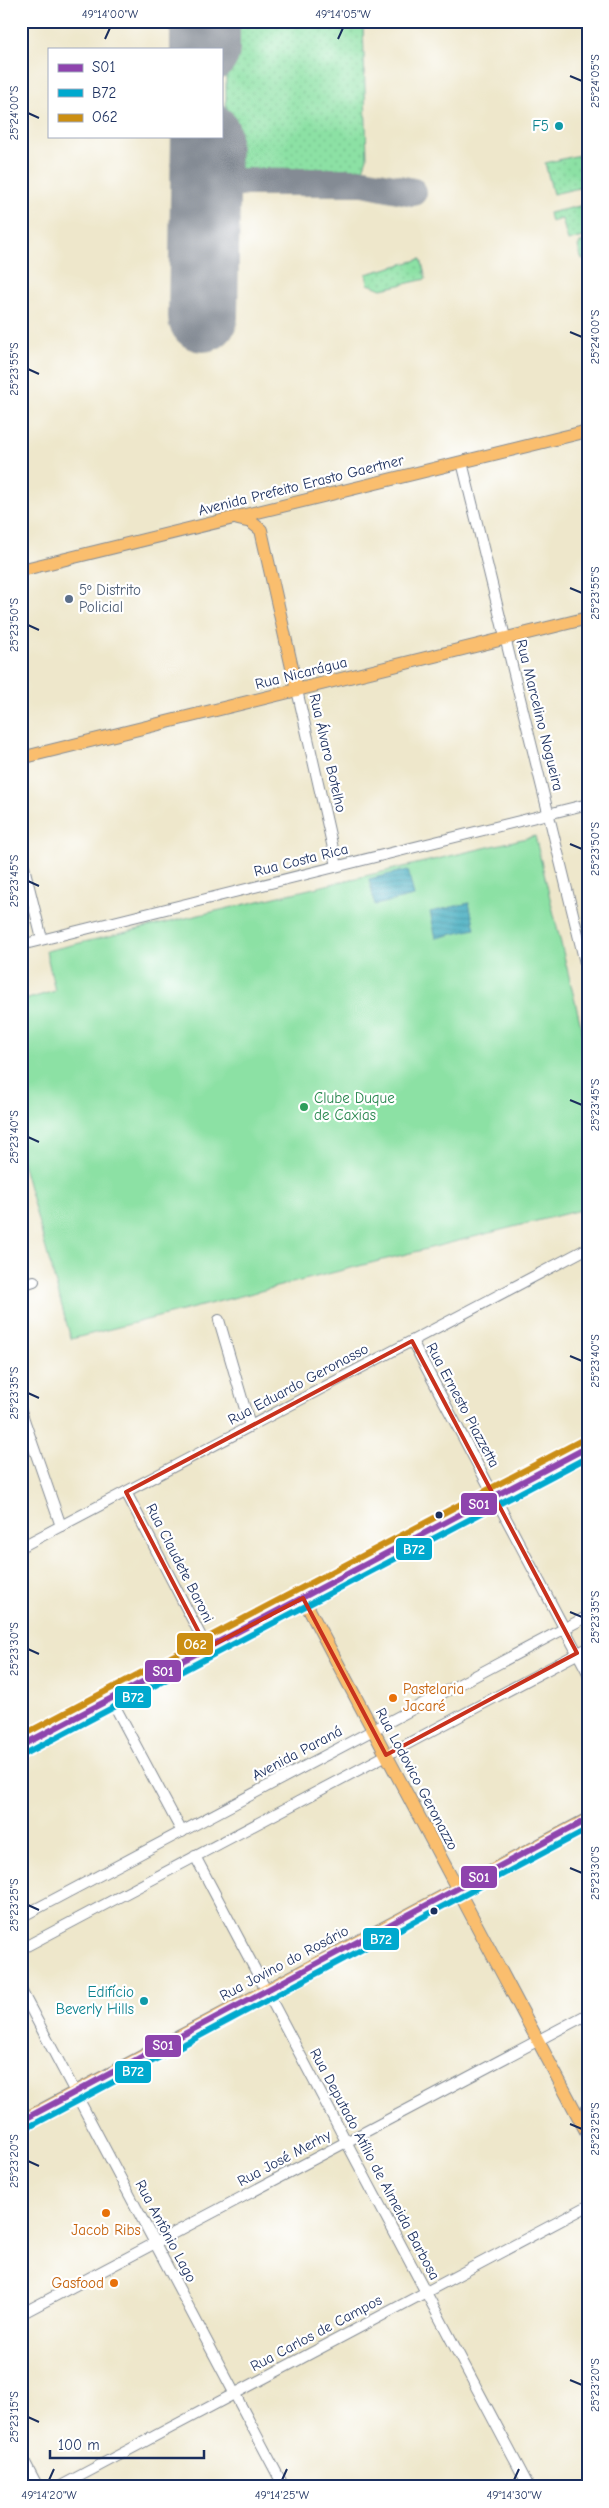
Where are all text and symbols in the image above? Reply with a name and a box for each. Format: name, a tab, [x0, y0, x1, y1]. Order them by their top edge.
text: 49°14'00"W	[82, 7, 139, 21]
text: 49°14'05"W	[315, 7, 371, 21]
legend	[48, 48, 222, 138]
text: 25°24'05"S	[588, 54, 602, 108]
text: S01	[92, 58, 115, 76]
text: B72	[92, 84, 116, 102]
text: 25°24'00"S	[7, 85, 21, 140]
text: O62	[92, 108, 118, 126]
place label: F5	[532, 117, 549, 135]
marker: F5	[553, 120, 565, 132]
text: 25°24'00"S	[588, 309, 602, 364]
text: 25°23'55"S	[7, 342, 21, 396]
street label: Avenida Prefeito Erasto Gaertner	[196, 451, 406, 519]
text: 25°23'55"S	[588, 566, 602, 620]
place label: 5º Distrito Policial	[79, 581, 141, 616]
marker: 5º Distrito Policial	[63, 593, 75, 605]
text: 25°23'50"S	[7, 598, 21, 652]
street label: Rua Marcelino Nogueira	[512, 637, 568, 793]
street label: Rua Nicarágua	[253, 653, 349, 693]
street label: Rua Álvaro Botelho	[306, 692, 351, 814]
text: 25°23'50"S	[588, 822, 602, 876]
street label: Rua Costa Rica	[252, 840, 350, 880]
text: 25°23'45"S	[7, 854, 21, 907]
text: 25°23'45"S	[588, 1078, 602, 1131]
place label: Clube Duque de Caxias	[314, 1089, 395, 1124]
marker: Clube Duque de Caxias	[298, 1101, 310, 1113]
text: 25°23'40"S	[7, 1110, 21, 1164]
text: 25°23'40"S	[588, 1334, 602, 1388]
street label: Rua Eduardo Geronasso	[225, 1339, 371, 1429]
street label: Rua Ernesto Piazzetta	[422, 1339, 504, 1471]
text: 25°23'35"S	[7, 1366, 21, 1419]
line badge: S01	[460, 1492, 498, 1516]
text: S01	[468, 1496, 490, 1513]
street label: Rua Claudete Baroni	[142, 1500, 218, 1626]
unlabelled marker	[434, 1510, 444, 1520]
line badge: B72	[395, 1537, 433, 1561]
text: B72	[403, 1541, 425, 1558]
text: 25°23'35"S	[588, 1590, 602, 1643]
text: 25°23'30"S	[7, 1622, 21, 1676]
line badge: O62	[176, 1632, 214, 1656]
text: O62	[183, 1636, 207, 1653]
line badge: S01	[144, 1659, 182, 1683]
text: S01	[152, 1663, 174, 1680]
place label: Pastelaria Jacaré	[403, 1680, 464, 1715]
line badge: B72	[114, 1685, 152, 1709]
text: B72	[122, 1689, 144, 1706]
marker: Pastelaria Jacaré	[387, 1692, 399, 1704]
street label: Rua Lodovico Geronazzo	[372, 1705, 462, 1853]
street label: Avenida Paraná	[249, 1722, 345, 1784]
text: 25°23'30"S	[588, 1846, 602, 1900]
line badge: S01	[460, 1865, 498, 1889]
text: S01	[468, 1869, 490, 1886]
text: 25°23'25"S	[7, 1878, 21, 1932]
unlabelled marker	[429, 1906, 439, 1916]
street label: Rua Jovino do Rosário	[216, 1921, 352, 2005]
line badge: B72	[362, 1927, 400, 1951]
text: B72	[370, 1931, 392, 1948]
place label: Edifício Beverly Hills	[56, 1983, 134, 2018]
marker: Edifício Beverly Hills	[138, 1995, 150, 2007]
line badge: S01	[144, 2034, 182, 2058]
text: S01	[152, 2037, 174, 2054]
street label: Rua Deputado Atílio de Almeida Barbosa	[306, 2045, 444, 2283]
line badge: B72	[114, 2060, 152, 2084]
text: B72	[122, 2063, 144, 2080]
text: 25°23'25"S	[588, 2102, 602, 2156]
street label: Rua José Merhy	[234, 2126, 334, 2190]
text: 25°23'20"S	[7, 2134, 21, 2188]
street label: Rua Antônio Lago	[131, 2177, 201, 2285]
marker: Jacob Ribs	[100, 2207, 112, 2219]
place label: Jacob Ribs	[71, 2221, 141, 2239]
place label: Gasfood	[51, 2274, 104, 2292]
marker: Gasfood	[108, 2277, 120, 2289]
street label: Rua Carlos de Campos	[247, 2291, 385, 2375]
text: 25°23'20"S	[588, 2358, 602, 2412]
text: 25°23'15"S	[7, 2391, 21, 2443]
scale bar	[50, 2428, 204, 2460]
text: 100 m	[58, 2436, 100, 2454]
text: 49°14'20"W	[21, 2488, 77, 2502]
text: 49°14'25"W	[255, 2488, 310, 2502]
text: 49°14'30"W	[486, 2488, 542, 2502]

